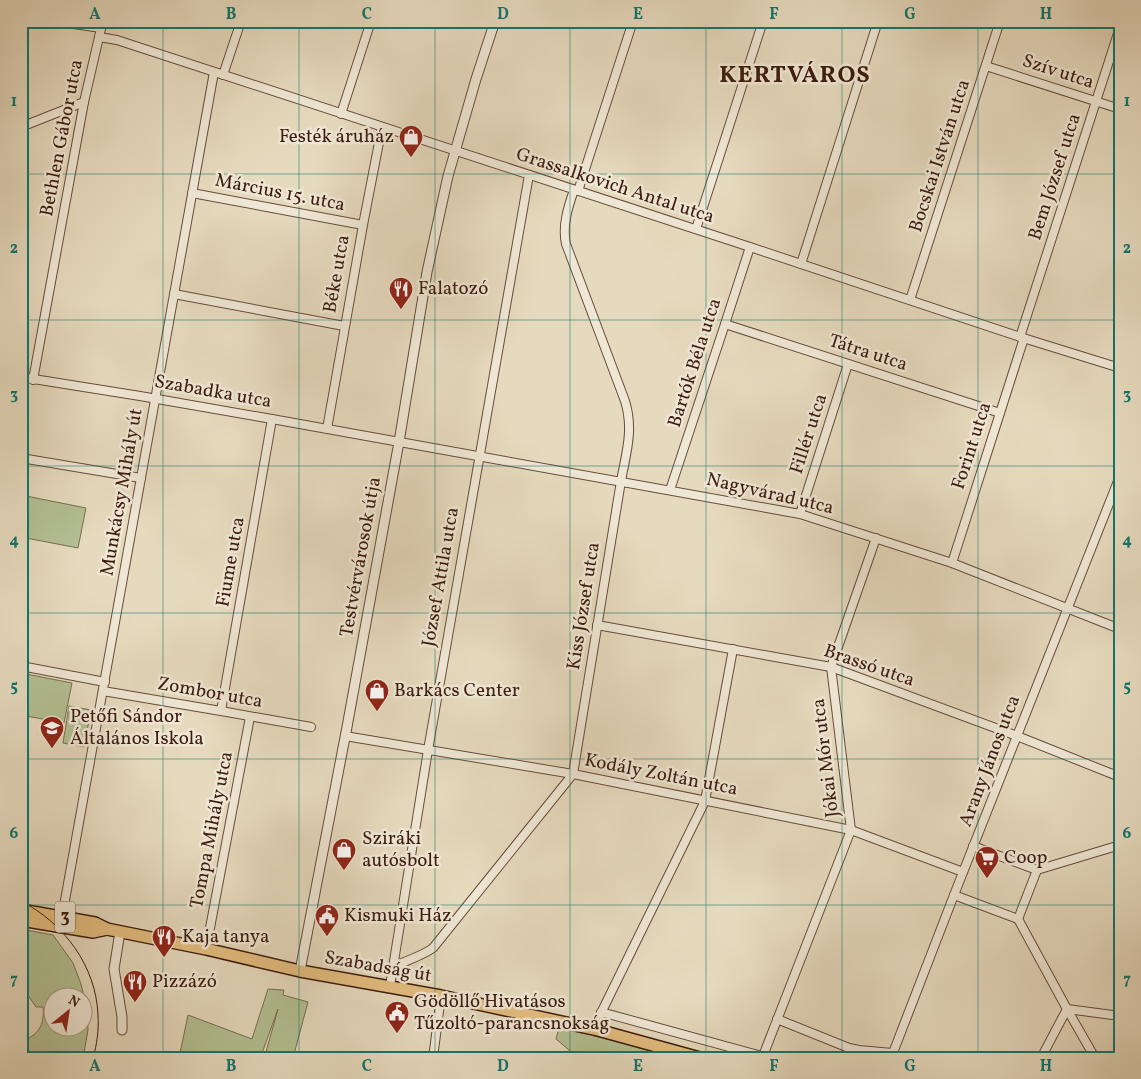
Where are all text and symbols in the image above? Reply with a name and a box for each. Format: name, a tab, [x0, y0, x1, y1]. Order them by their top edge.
text: A	[89, 4, 101, 26]
text: B	[226, 4, 237, 26]
text: C	[362, 4, 372, 26]
text: D	[497, 4, 509, 26]
text: E	[633, 4, 643, 26]
text: F	[769, 4, 779, 26]
text: G	[904, 4, 916, 26]
text: H	[1040, 4, 1052, 26]
street label: Szív utca	[1019, 48, 1097, 96]
street label: Bethlen Gábor utca	[34, 57, 90, 219]
district label: KERTVÁROS	[719, 59, 871, 93]
street label: Bocskai István utca	[903, 76, 977, 236]
text: 1	[11, 91, 17, 113]
text: 1	[1124, 91, 1130, 113]
street label: Bem József utca	[1022, 110, 1088, 244]
place label: Festék áruház	[279, 124, 394, 150]
shop icon: Festék áruház	[398, 124, 424, 158]
street label: Grassalkovich Antal utca	[513, 142, 717, 230]
street label: Március 15. utca	[213, 168, 347, 218]
street label: Béke utca	[317, 233, 357, 315]
text: 2	[10, 238, 18, 260]
text: 2	[1123, 238, 1131, 260]
restaurant icon: Falatozó	[388, 276, 414, 310]
place label: Falatozó	[418, 276, 488, 302]
street label: Bartók Béla utca	[662, 295, 728, 431]
street label: Tátra utca	[825, 328, 911, 378]
street label: Szabadka utca	[152, 369, 274, 415]
text: 3	[10, 384, 18, 406]
text: 3	[1123, 384, 1131, 406]
street label: Fillér utca	[784, 390, 834, 478]
street label: Forint utca	[946, 399, 998, 493]
street label: Munkácsy Mihály út	[94, 406, 150, 578]
street label: Nagyvárad utca	[704, 467, 836, 521]
street label: Testvérvárosok útja	[334, 475, 388, 639]
street label: József Attila utca	[416, 505, 466, 649]
street label: Fiume utca	[210, 515, 252, 609]
text: 4	[9, 530, 19, 552]
text: 4	[1122, 530, 1132, 552]
street label: Kiss József utca	[561, 540, 607, 672]
street label: Brassó utca	[820, 638, 918, 694]
street label: Zombor utca	[155, 671, 265, 715]
text: 5	[10, 676, 18, 698]
text: 5	[1123, 676, 1131, 698]
shop icon: Barkács Center	[364, 678, 390, 712]
place label: Barkács Center	[394, 678, 520, 704]
street label: Arany János utca	[953, 691, 1027, 831]
street label: Jókai Mór utca	[806, 697, 846, 819]
place label: Petőfi Sándor Általános Iskola	[70, 704, 204, 752]
school or university icon: Petőfi Sándor Általános Iskola	[39, 715, 65, 749]
street label: Kodály Zoltán utca	[582, 747, 740, 803]
street label: Tompa Mihály utca	[184, 749, 240, 911]
text: 6	[10, 823, 19, 845]
text: 6	[1123, 823, 1132, 845]
place label: Sziráki autósbolt	[362, 826, 440, 874]
shop icon: Sziráki autósbolt	[331, 837, 357, 871]
supermarket icon: Coop	[974, 845, 1000, 879]
place label: Coop	[1004, 845, 1048, 871]
road number: 3	[55, 902, 75, 932]
public building icon: Kismuki Ház	[314, 903, 340, 937]
place label: Kismuki Ház	[344, 903, 451, 929]
restaurant icon: Kaja tanya	[151, 924, 177, 958]
place label: Kaja tanya	[182, 924, 269, 950]
street label: Szabadság út	[322, 945, 434, 989]
text: 7	[10, 969, 18, 991]
restaurant icon: Pizzázó	[122, 969, 148, 1003]
place label: Pizzázó	[152, 969, 217, 995]
text: 7	[1123, 969, 1131, 991]
north arrow	[42, 986, 92, 1036]
place label: Gödöllő Hivatásos Tűzoltó-parancsnokság	[414, 989, 609, 1037]
text: N	[65, 991, 83, 1013]
public building icon: Gödöllő Hivatásos Tűzoltó-parancsnokság	[384, 1000, 410, 1034]
text: A	[89, 1056, 101, 1078]
text: B	[226, 1056, 237, 1078]
text: C	[362, 1056, 372, 1078]
text: D	[497, 1056, 509, 1078]
text: E	[633, 1056, 643, 1078]
text: F	[769, 1056, 779, 1078]
text: G	[904, 1056, 916, 1078]
text: H	[1040, 1056, 1052, 1078]

